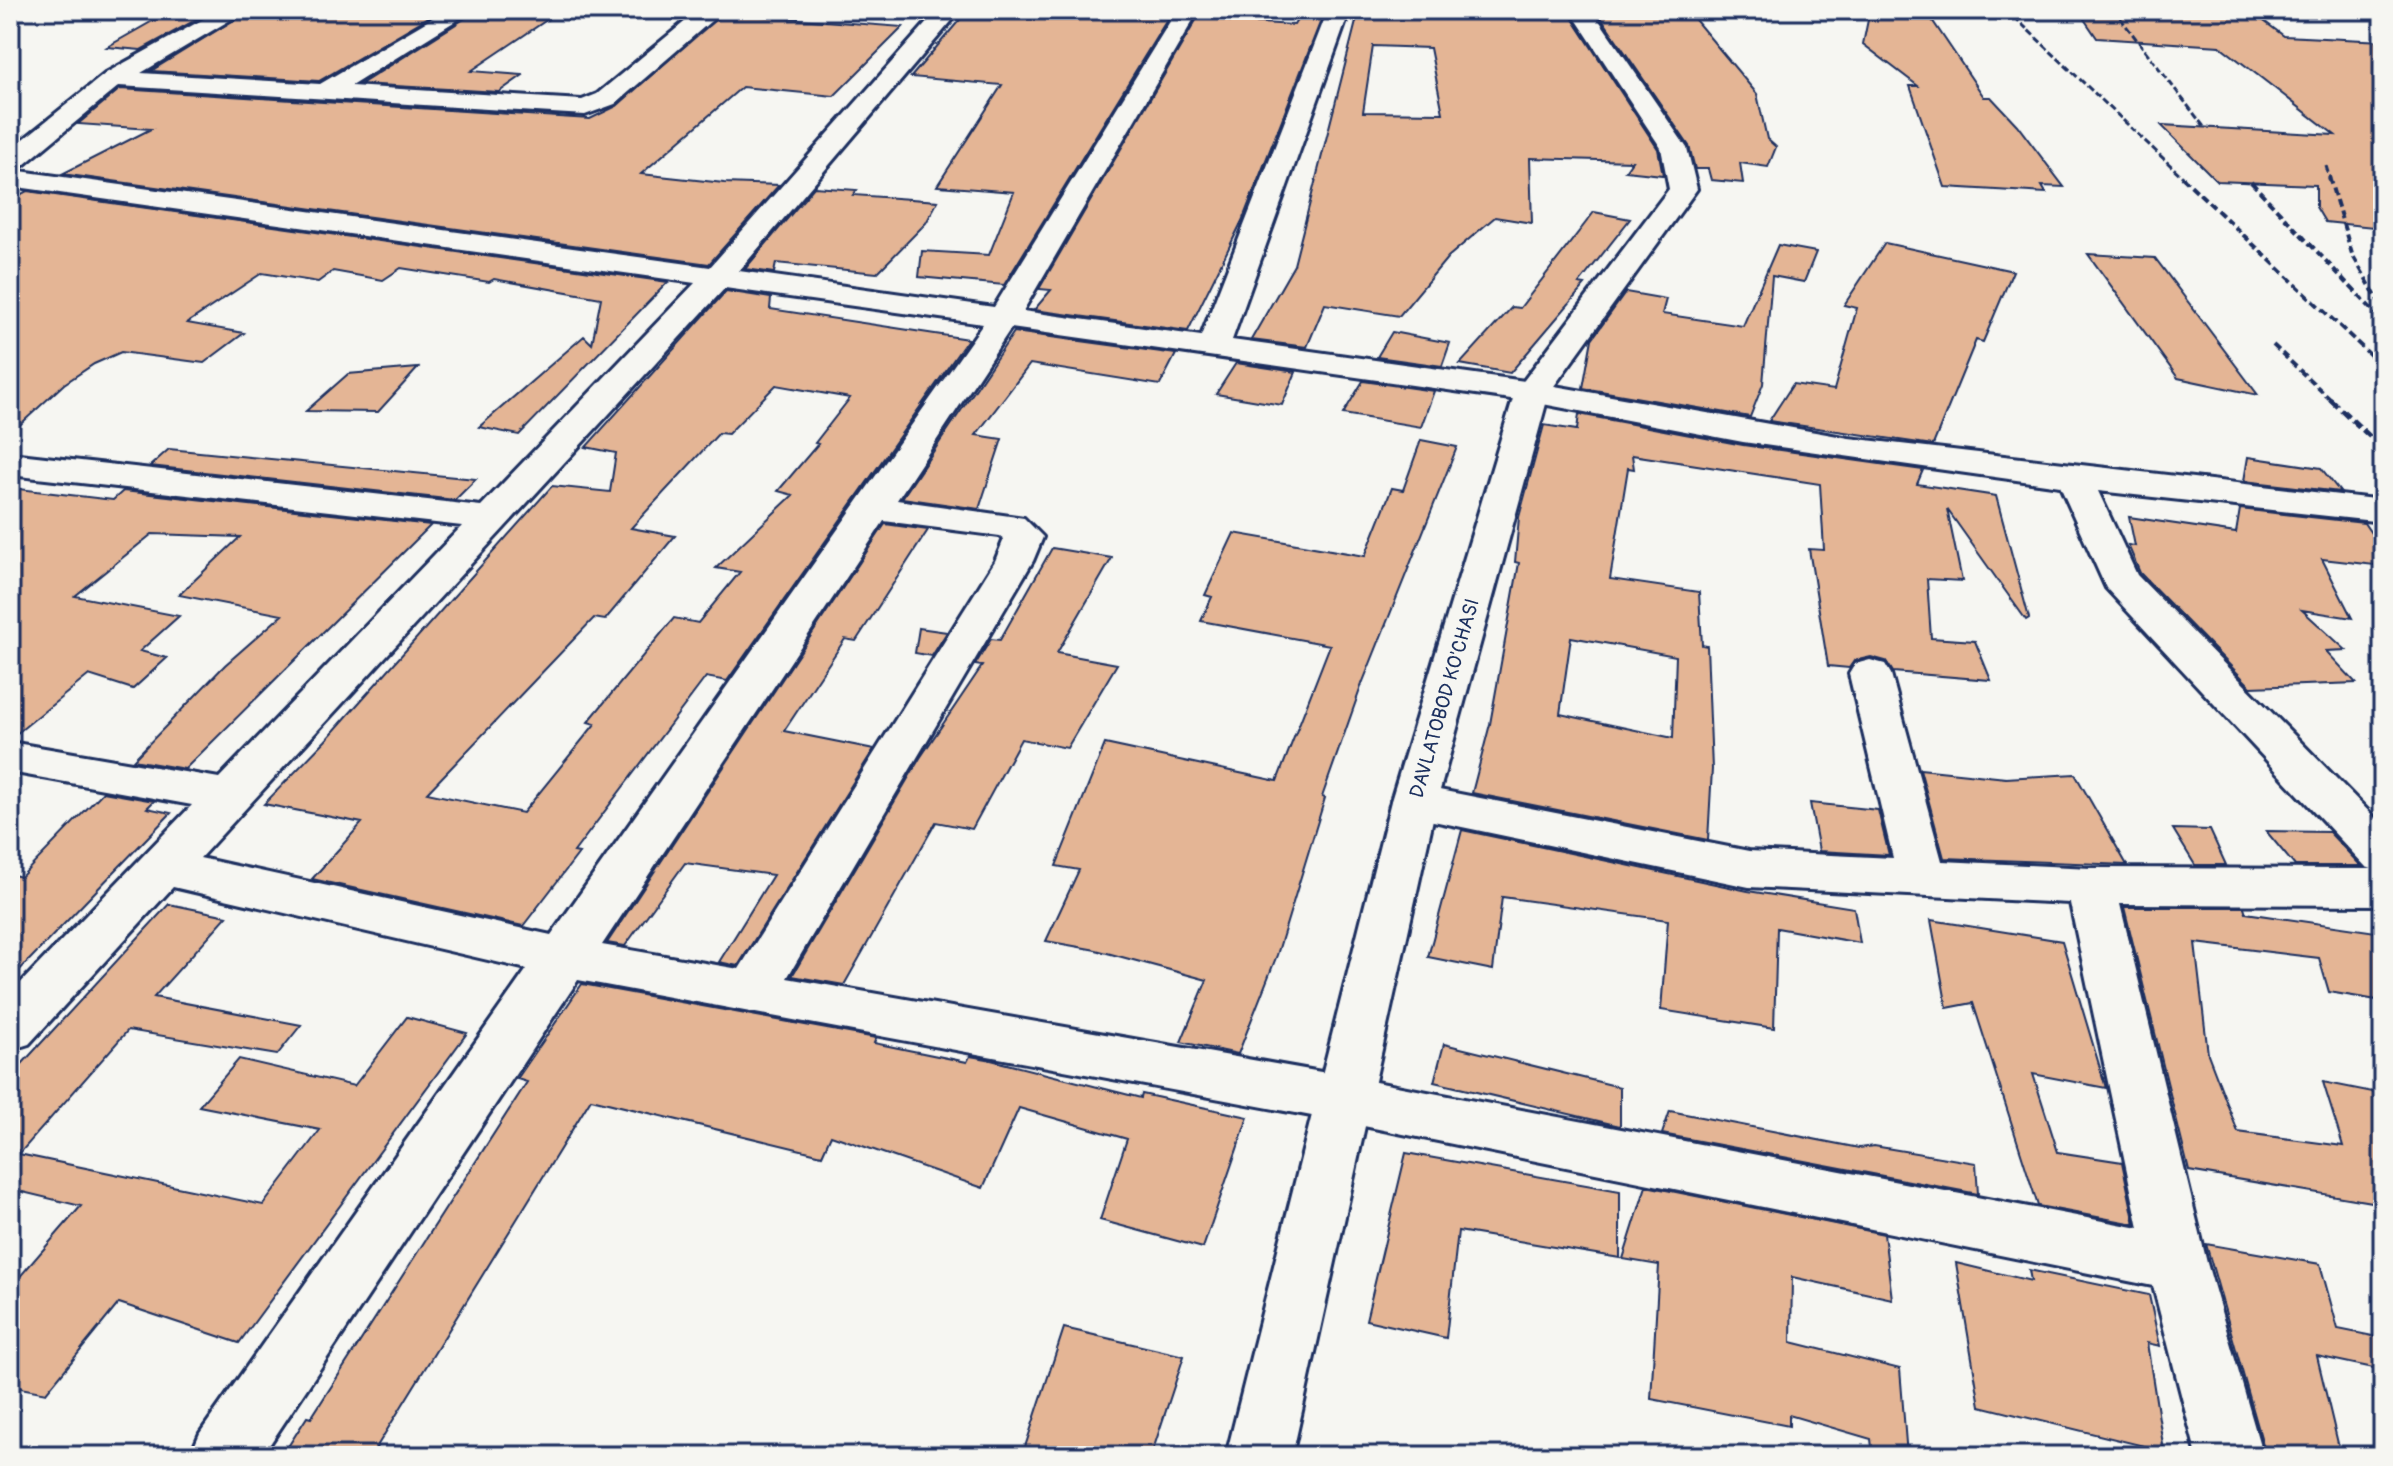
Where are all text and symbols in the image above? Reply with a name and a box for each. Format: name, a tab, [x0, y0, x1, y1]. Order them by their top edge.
street label: DAVLATOBOD KO'CHASI	[1404, 596, 1485, 801]

